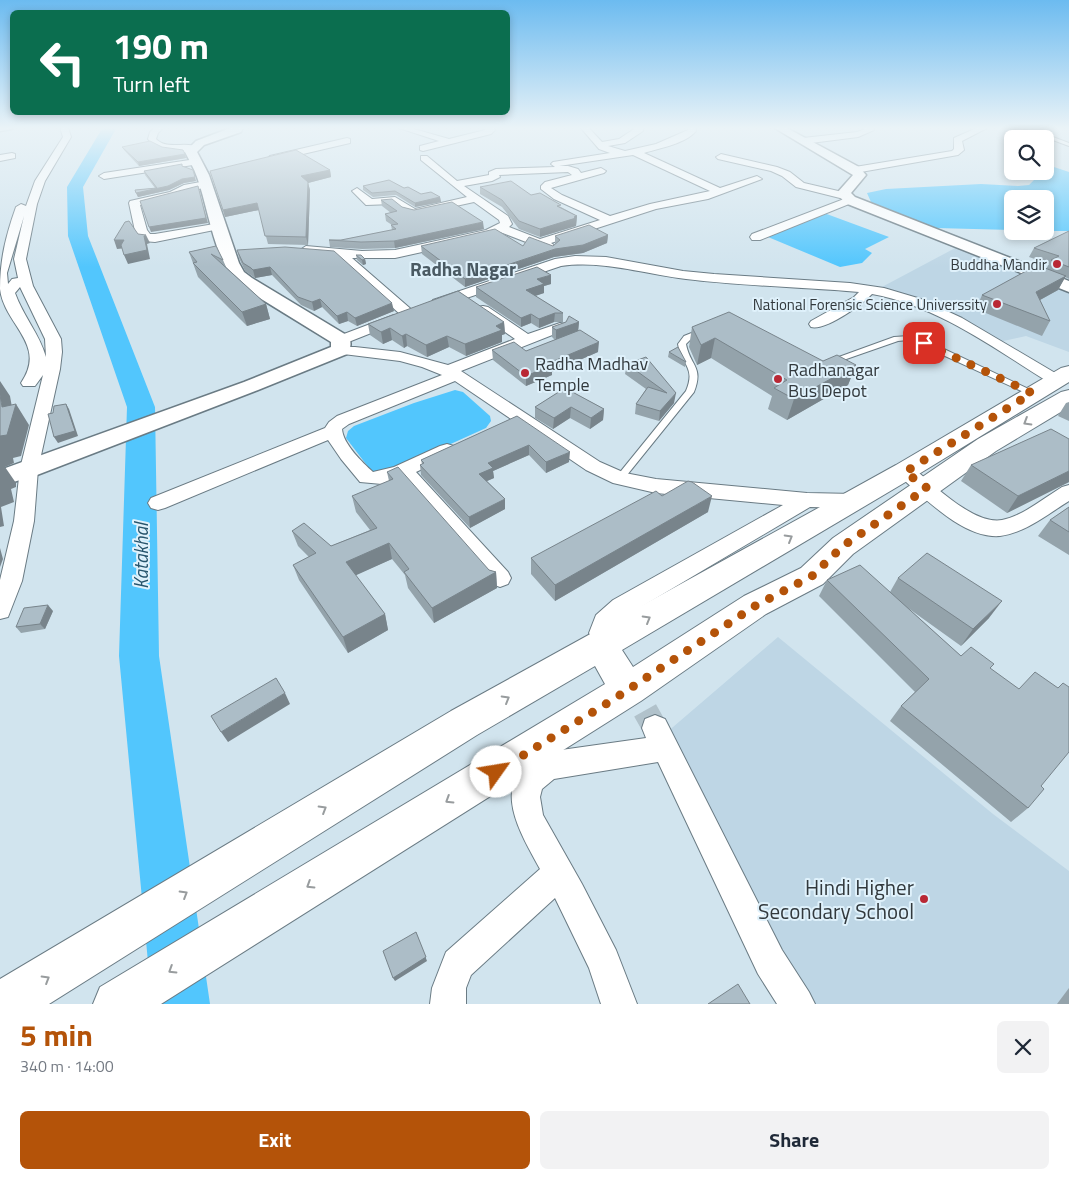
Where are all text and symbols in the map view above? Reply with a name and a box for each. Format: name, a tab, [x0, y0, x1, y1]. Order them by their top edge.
text: 190 m	[113, 19, 209, 73]
icon: left	[30, 30, 95, 95]
text: Turn left	[113, 67, 190, 101]
map controls	[1004, 130, 1054, 240]
button: search	[1004, 130, 1054, 180]
button: layers	[1004, 190, 1054, 240]
place label: Buddha Mandir	[950, 253, 1047, 276]
district label: Radha Nagar	[410, 254, 516, 283]
marker: Buddha Mandir	[1051, 258, 1063, 270]
place label: National Forensic Science Universsity	[753, 293, 987, 316]
marker: National Forensic Science Universsity	[991, 298, 1003, 310]
pin	[903, 322, 945, 364]
icon: arrive	[910, 329, 938, 357]
place label: Radha Madhav Temple	[535, 350, 649, 398]
place label: Radhanagar Bus Depot	[788, 356, 880, 404]
marker: Radha Madhav Temple	[519, 367, 531, 379]
marker: Radhanagar Bus Depot	[772, 373, 784, 385]
one-way arrow	[1024, 415, 1033, 425]
water label: Katakhal	[126, 521, 155, 589]
one-way arrow	[783, 534, 792, 544]
one-way arrow	[642, 615, 651, 625]
one-way arrow	[501, 695, 510, 705]
position arrow	[469, 745, 521, 797]
one-way arrow	[445, 794, 454, 804]
one-way arrow	[317, 806, 326, 816]
place label: Hindi Higher Secondary School	[758, 871, 914, 927]
one-way arrow	[306, 879, 315, 889]
one-way arrow	[179, 890, 188, 900]
marker: Hindi Higher Secondary School	[918, 893, 930, 905]
one-way arrow	[168, 964, 177, 974]
one-way arrow	[40, 975, 49, 985]
text: 5 min	[20, 1012, 93, 1058]
button: close	[997, 1021, 1049, 1073]
text: 340 m · 14:00	[20, 1054, 114, 1078]
button: Exit	[20, 1111, 530, 1169]
button: Share	[540, 1111, 1049, 1169]

